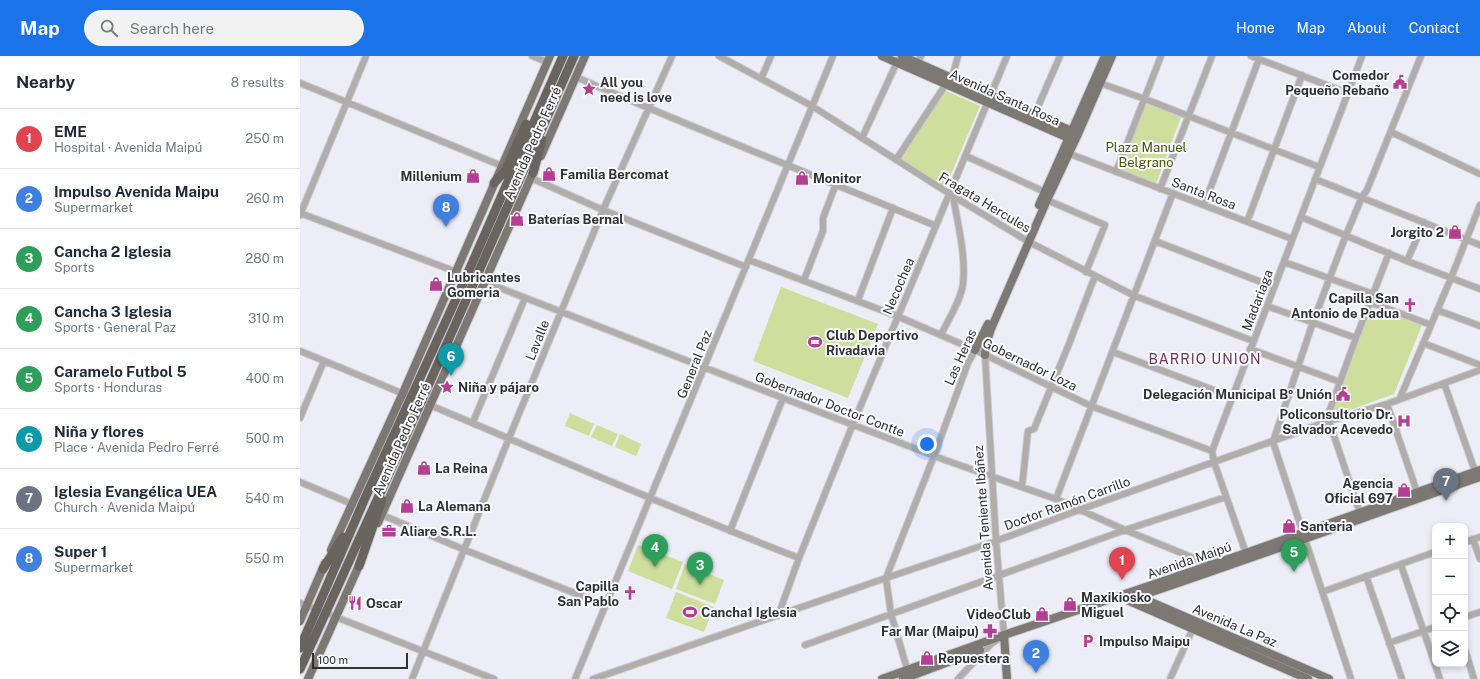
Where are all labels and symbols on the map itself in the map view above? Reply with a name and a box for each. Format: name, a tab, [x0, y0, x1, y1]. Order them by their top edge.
street label: Avenida Santa Rosa	[947, 66, 1062, 129]
place label: Comedor Pequeño Rebaño	[1285, 68, 1390, 98]
public building icon: Comedor Pequeño Rebaño	[1392, 74, 1408, 90]
place label: All you need is love	[600, 75, 672, 105]
place icon: All you need is love	[581, 81, 597, 97]
street label: Avenida Pedro Ferré	[501, 84, 564, 202]
park label: Plaza Manuel Belgrano	[1106, 140, 1187, 170]
shop icon: Familia Bercomat	[541, 166, 557, 182]
place label: Familia Bercomat	[560, 167, 669, 182]
shop icon: Millenium	[465, 168, 481, 184]
place label: Millenium	[401, 169, 462, 184]
street label: Fragata Hercules	[936, 169, 1033, 236]
shop icon: Monitor	[794, 170, 810, 186]
place label: Monitor	[813, 171, 862, 186]
street label: Santa Rosa	[1169, 174, 1238, 213]
pin: 8	[433, 194, 459, 227]
shop icon: Baterías Bernal	[509, 211, 525, 227]
place label: Baterías Bernal	[528, 212, 624, 227]
shop icon: Jorgito 2	[1447, 224, 1463, 240]
place label: Jorgito 2	[1391, 225, 1444, 240]
street label: Necochea	[880, 255, 917, 317]
street label: Madariaga	[1239, 268, 1276, 333]
place label: Lubricantes Gomeria	[447, 270, 521, 300]
shop icon: Lubricantes Gomeria	[428, 276, 444, 292]
place label: Capilla San Antonio de Padua	[1291, 291, 1399, 321]
church icon: Capilla San Antonio de Padua	[1402, 297, 1418, 313]
street label: Lavalle	[523, 318, 552, 363]
street label: Las Heras	[941, 327, 979, 388]
street label: General Paz	[674, 328, 715, 401]
place label: Club Deportivo Rivadavia	[826, 328, 919, 358]
sports icon: Club Deportivo Rivadavia	[807, 334, 823, 350]
street label: Gobernador Loza	[980, 335, 1079, 394]
pin: 6	[438, 343, 464, 376]
district label: BARRIO UNION	[1149, 351, 1262, 367]
street label: Gobernador Doctor Contte	[753, 369, 907, 440]
place icon: Niña y pájaro	[439, 379, 455, 395]
street label: Avenida Pedro Ferré	[370, 380, 433, 498]
place label: Niña y pájaro	[458, 380, 539, 395]
public building icon: Delegación Municipal Bº Unión	[1335, 386, 1351, 402]
place label: Delegación Municipal Bº Unión	[1143, 387, 1332, 402]
place label: Policonsultorio Dr. Salvador Acevedo	[1280, 407, 1393, 437]
hospital icon: Policonsultorio Dr. Salvador Acevedo	[1396, 413, 1412, 429]
your location	[917, 434, 937, 454]
street label: Avenida Teniente Ibáñez	[971, 445, 996, 591]
shop icon: La Reina	[416, 460, 432, 476]
place label: La Reina	[435, 461, 488, 476]
pin: 7	[1433, 468, 1459, 501]
street label: Doctor Ramón Carrillo	[1002, 474, 1132, 533]
place label: Agencia Oficial 697	[1324, 476, 1393, 506]
shop icon: Agencia Oficial 697	[1396, 482, 1412, 498]
shop icon: La Alemana	[399, 498, 415, 514]
place label: La Alemana	[418, 499, 491, 514]
shop icon: Santeria	[1281, 518, 1297, 534]
place label: Santeria	[1300, 519, 1353, 534]
office icon: Aliare S.R.L.	[381, 523, 397, 539]
place label: Aliare S.R.L.	[400, 524, 476, 539]
pin: 4	[642, 534, 668, 567]
street label: Avenida Maipú	[1145, 539, 1233, 582]
pin: 5	[1281, 539, 1307, 572]
pin: 1	[1109, 547, 1135, 580]
pin: 3	[687, 552, 713, 585]
place label: Capilla San Pablo	[557, 579, 619, 609]
church icon: Capilla San Pablo	[622, 585, 638, 601]
place label: Maxikiosko Miguel	[1081, 590, 1151, 620]
restaurant icon: Oscar	[347, 595, 363, 611]
place label: Oscar	[366, 596, 403, 611]
shop icon: Maxikiosko Miguel	[1062, 596, 1078, 612]
street label: Avenida La Paz	[1190, 601, 1279, 650]
sports icon: Cancha1 Iglesia	[682, 604, 698, 620]
place label: Cancha1 Iglesia	[701, 605, 797, 620]
shop icon: VideoClub	[1034, 606, 1050, 622]
place label: VideoClub	[966, 607, 1031, 622]
pharmacy icon: Far Mar (Maipu)	[982, 623, 998, 639]
place label: Far Mar (Maipu)	[881, 624, 979, 639]
parking icon: Impulso Maipu	[1080, 633, 1096, 649]
place label: Impulso Maipu	[1099, 634, 1190, 649]
pin: 2	[1023, 640, 1049, 673]
shop icon: Repuestera	[919, 650, 935, 666]
scale bar	[312, 651, 408, 670]
place label: Repuestera	[938, 651, 1009, 666]

